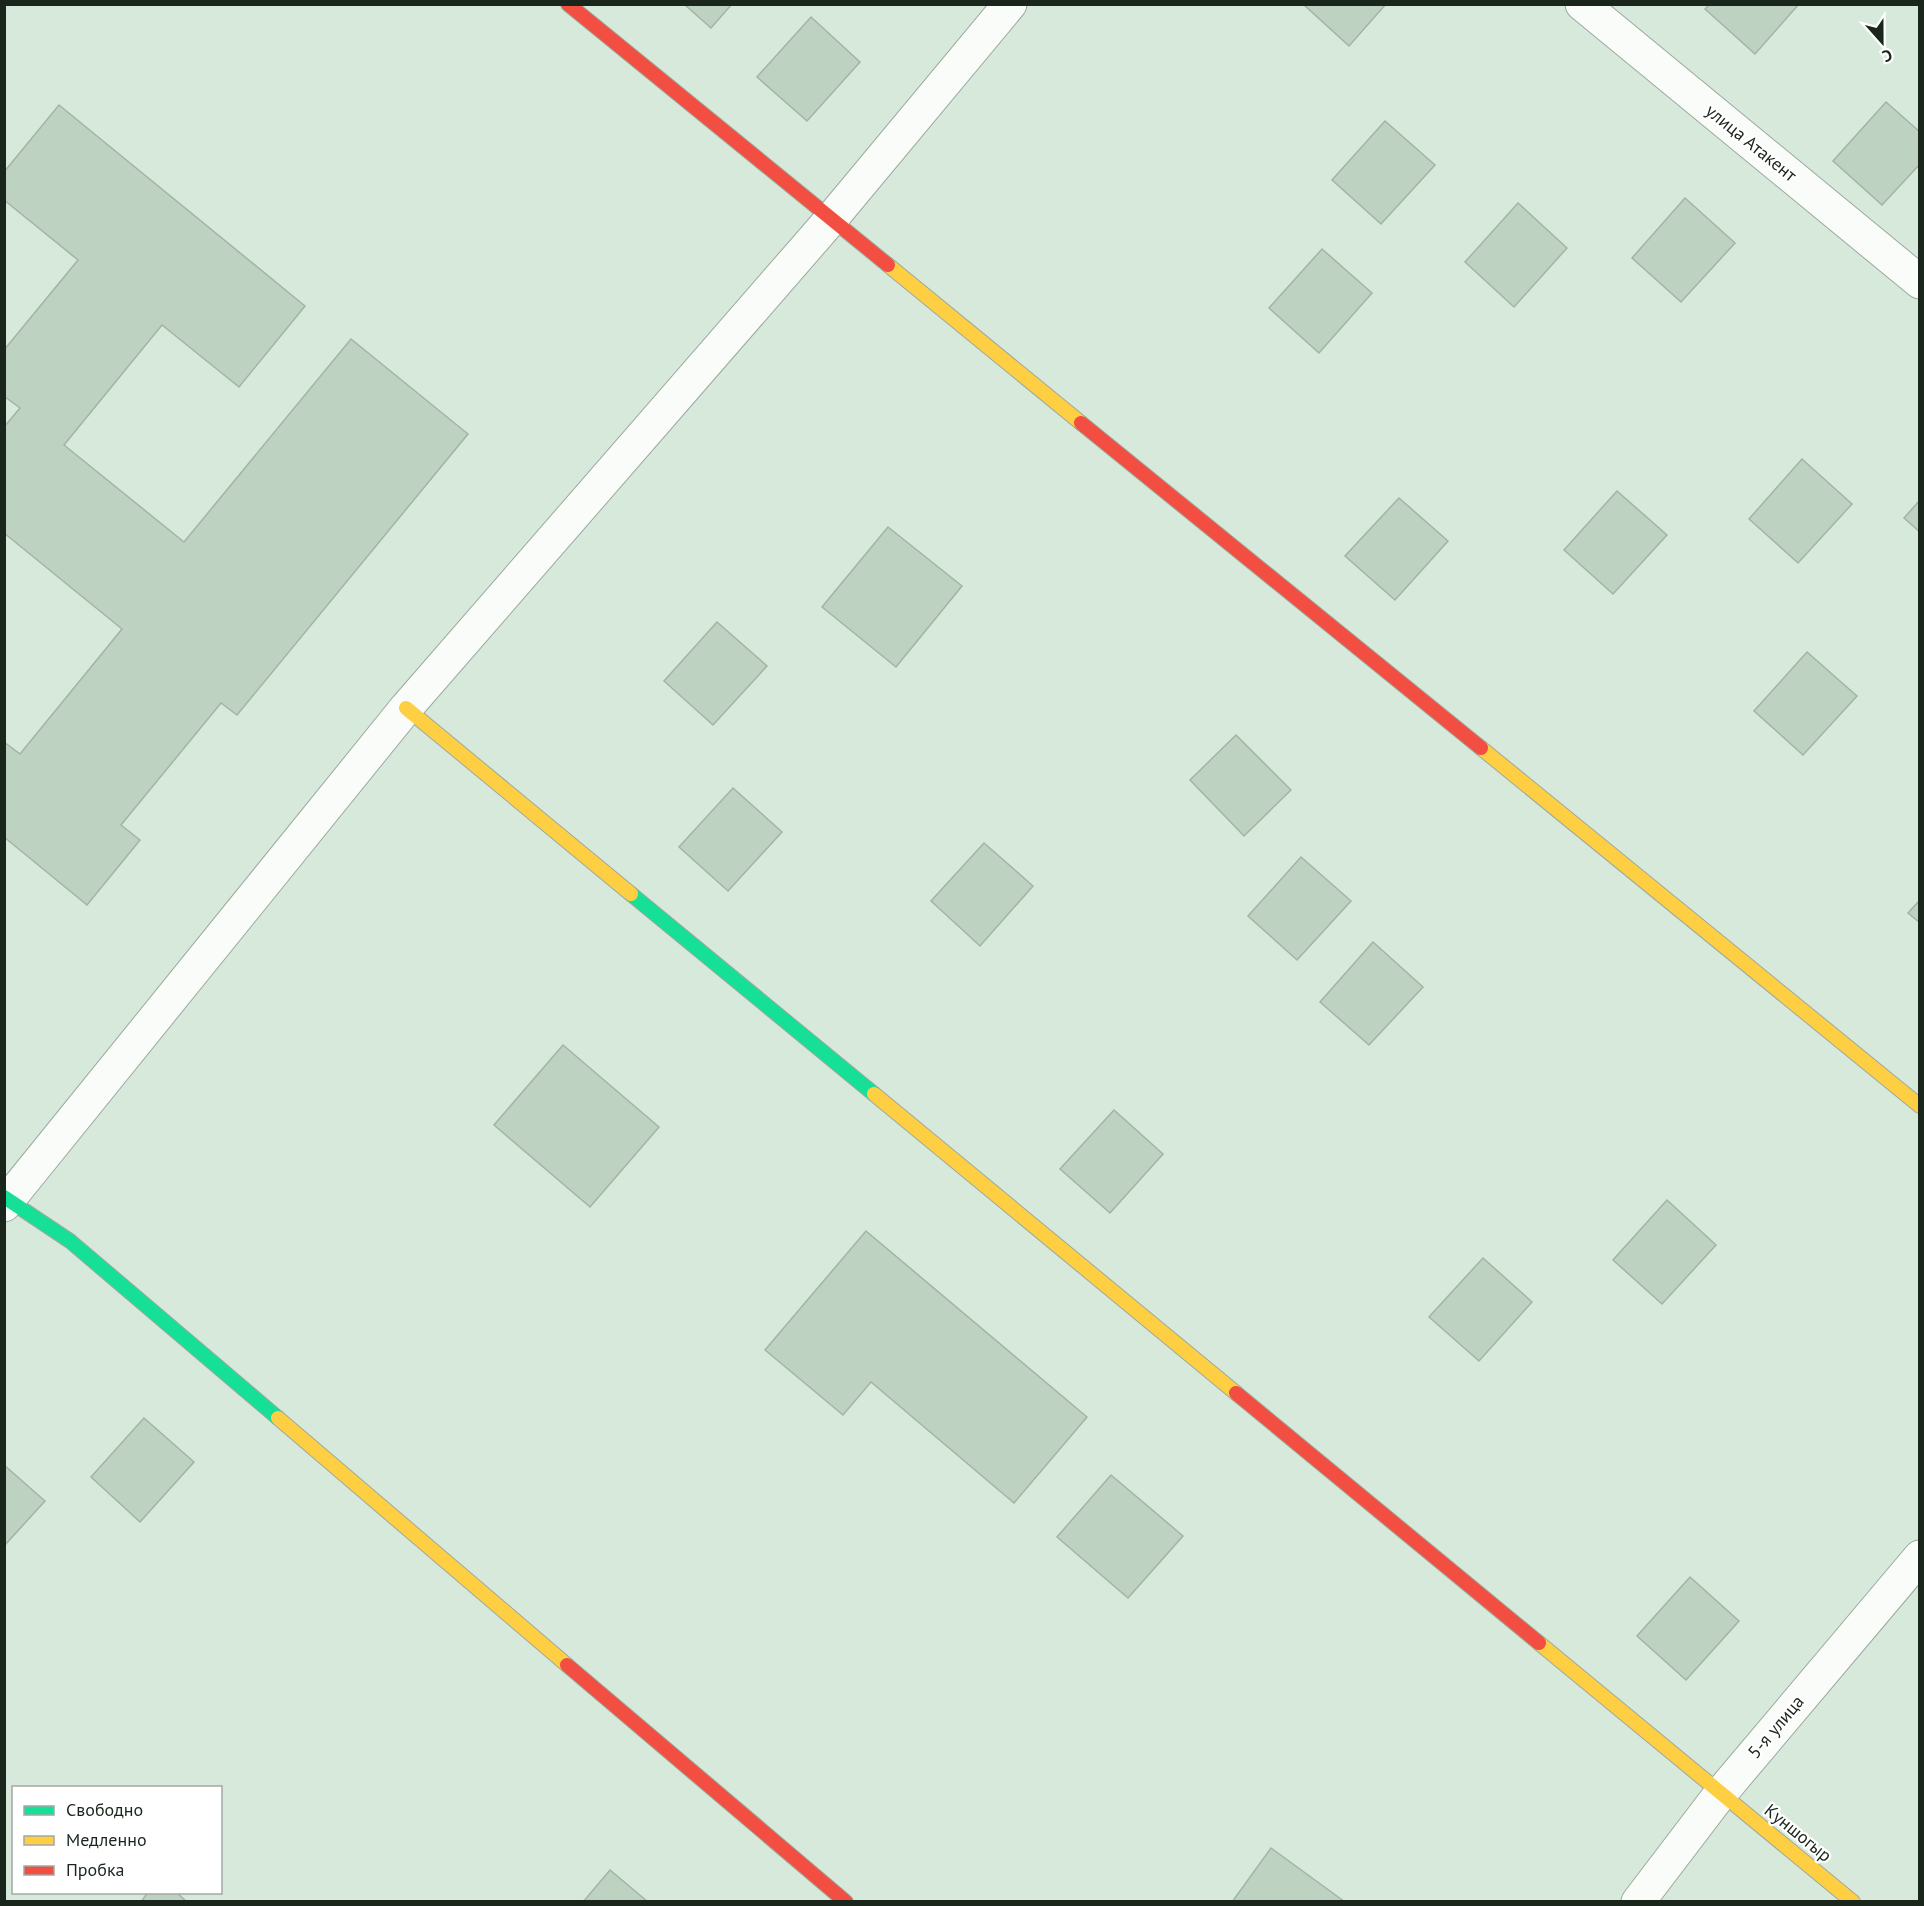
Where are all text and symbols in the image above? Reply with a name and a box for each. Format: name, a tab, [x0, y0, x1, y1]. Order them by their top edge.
north arrow	[1852, 12, 1912, 72]
text: С	[1880, 45, 1895, 67]
street label: улица Атакент	[1701, 99, 1802, 187]
street label: 5-я улица	[1743, 1690, 1809, 1763]
legend	[12, 1786, 222, 1894]
text: Свободно	[66, 1798, 143, 1821]
street label: Куншогыр	[1760, 1798, 1837, 1867]
text: Медленно	[66, 1828, 147, 1851]
text: Пробка	[66, 1858, 124, 1881]

